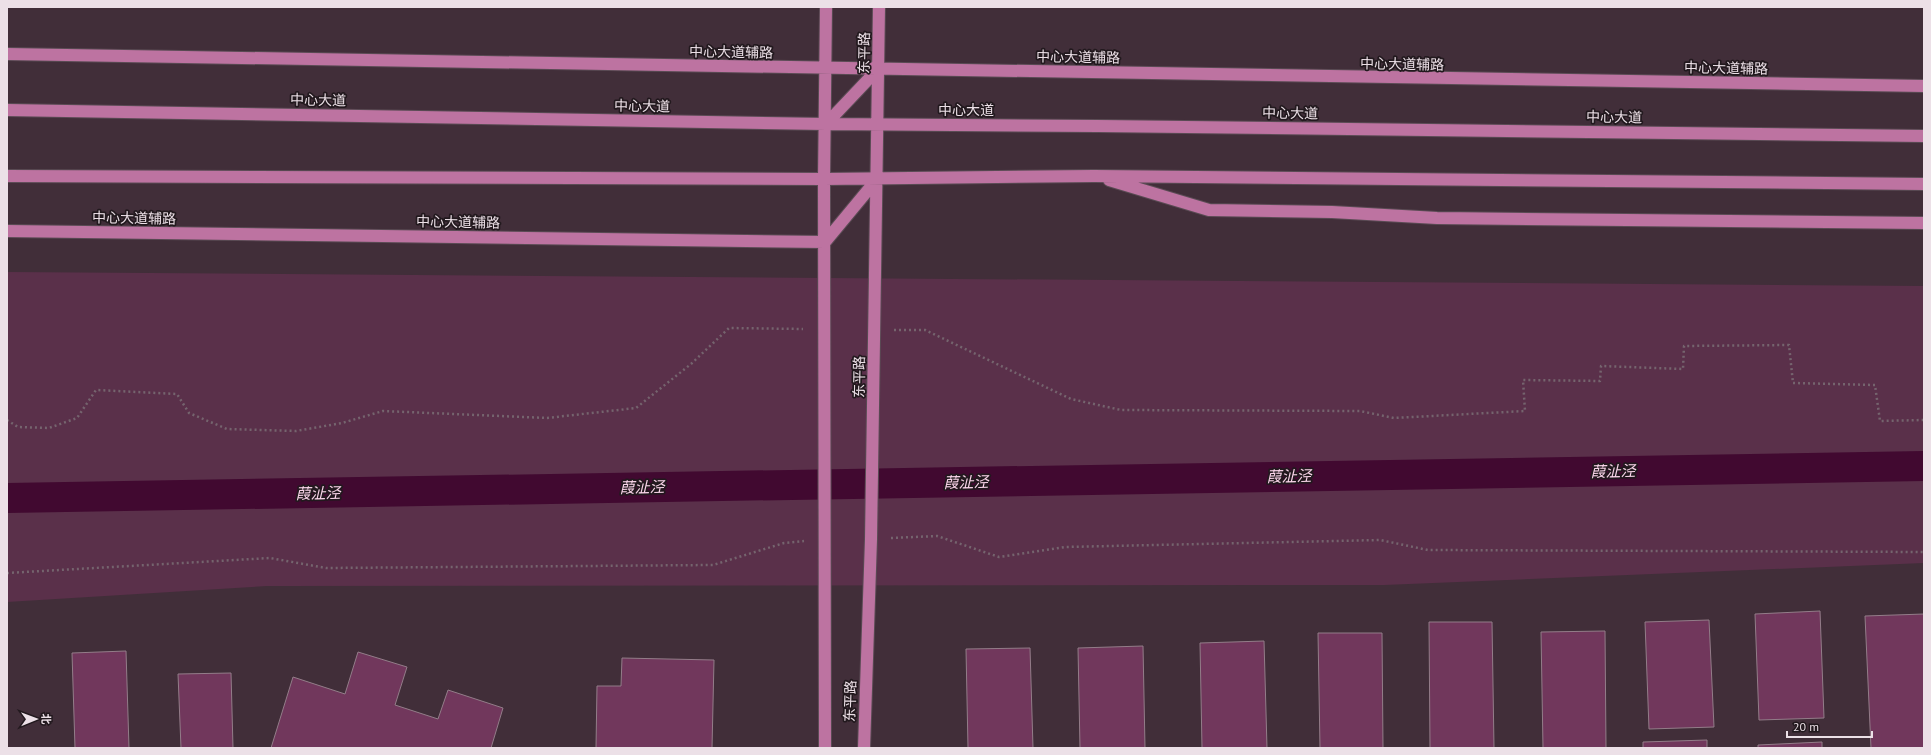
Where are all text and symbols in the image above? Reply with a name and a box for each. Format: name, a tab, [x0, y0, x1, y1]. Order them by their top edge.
street label: 东平路	[855, 32, 873, 74]
street label: 中心大道辅路	[689, 42, 773, 62]
street label: 中心大道辅路	[1036, 47, 1120, 67]
street label: 中心大道辅路	[1360, 54, 1444, 74]
street label: 中心大道辅路	[1684, 58, 1768, 78]
street label: 中心大道	[290, 91, 346, 109]
street label: 中心大道	[614, 97, 670, 115]
street label: 中心大道	[938, 101, 994, 119]
street label: 中心大道	[1262, 104, 1318, 122]
street label: 中心大道	[1586, 108, 1642, 126]
street label: 中心大道辅路	[92, 208, 176, 228]
street label: 中心大道辅路	[416, 212, 500, 232]
street label: 东平路	[850, 356, 868, 398]
water label: 葭沚泾	[1590, 461, 1638, 481]
water label: 葭沚泾	[1266, 466, 1314, 486]
water label: 葭沚泾	[943, 472, 991, 492]
water label: 葭沚泾	[619, 477, 667, 497]
water label: 葭沚泾	[295, 483, 343, 503]
street label: 东平路	[840, 680, 860, 722]
north arrow	[16, 699, 56, 739]
text: 北	[39, 713, 53, 724]
scale bar	[1787, 713, 1872, 739]
text: 20 m	[1793, 719, 1819, 734]

